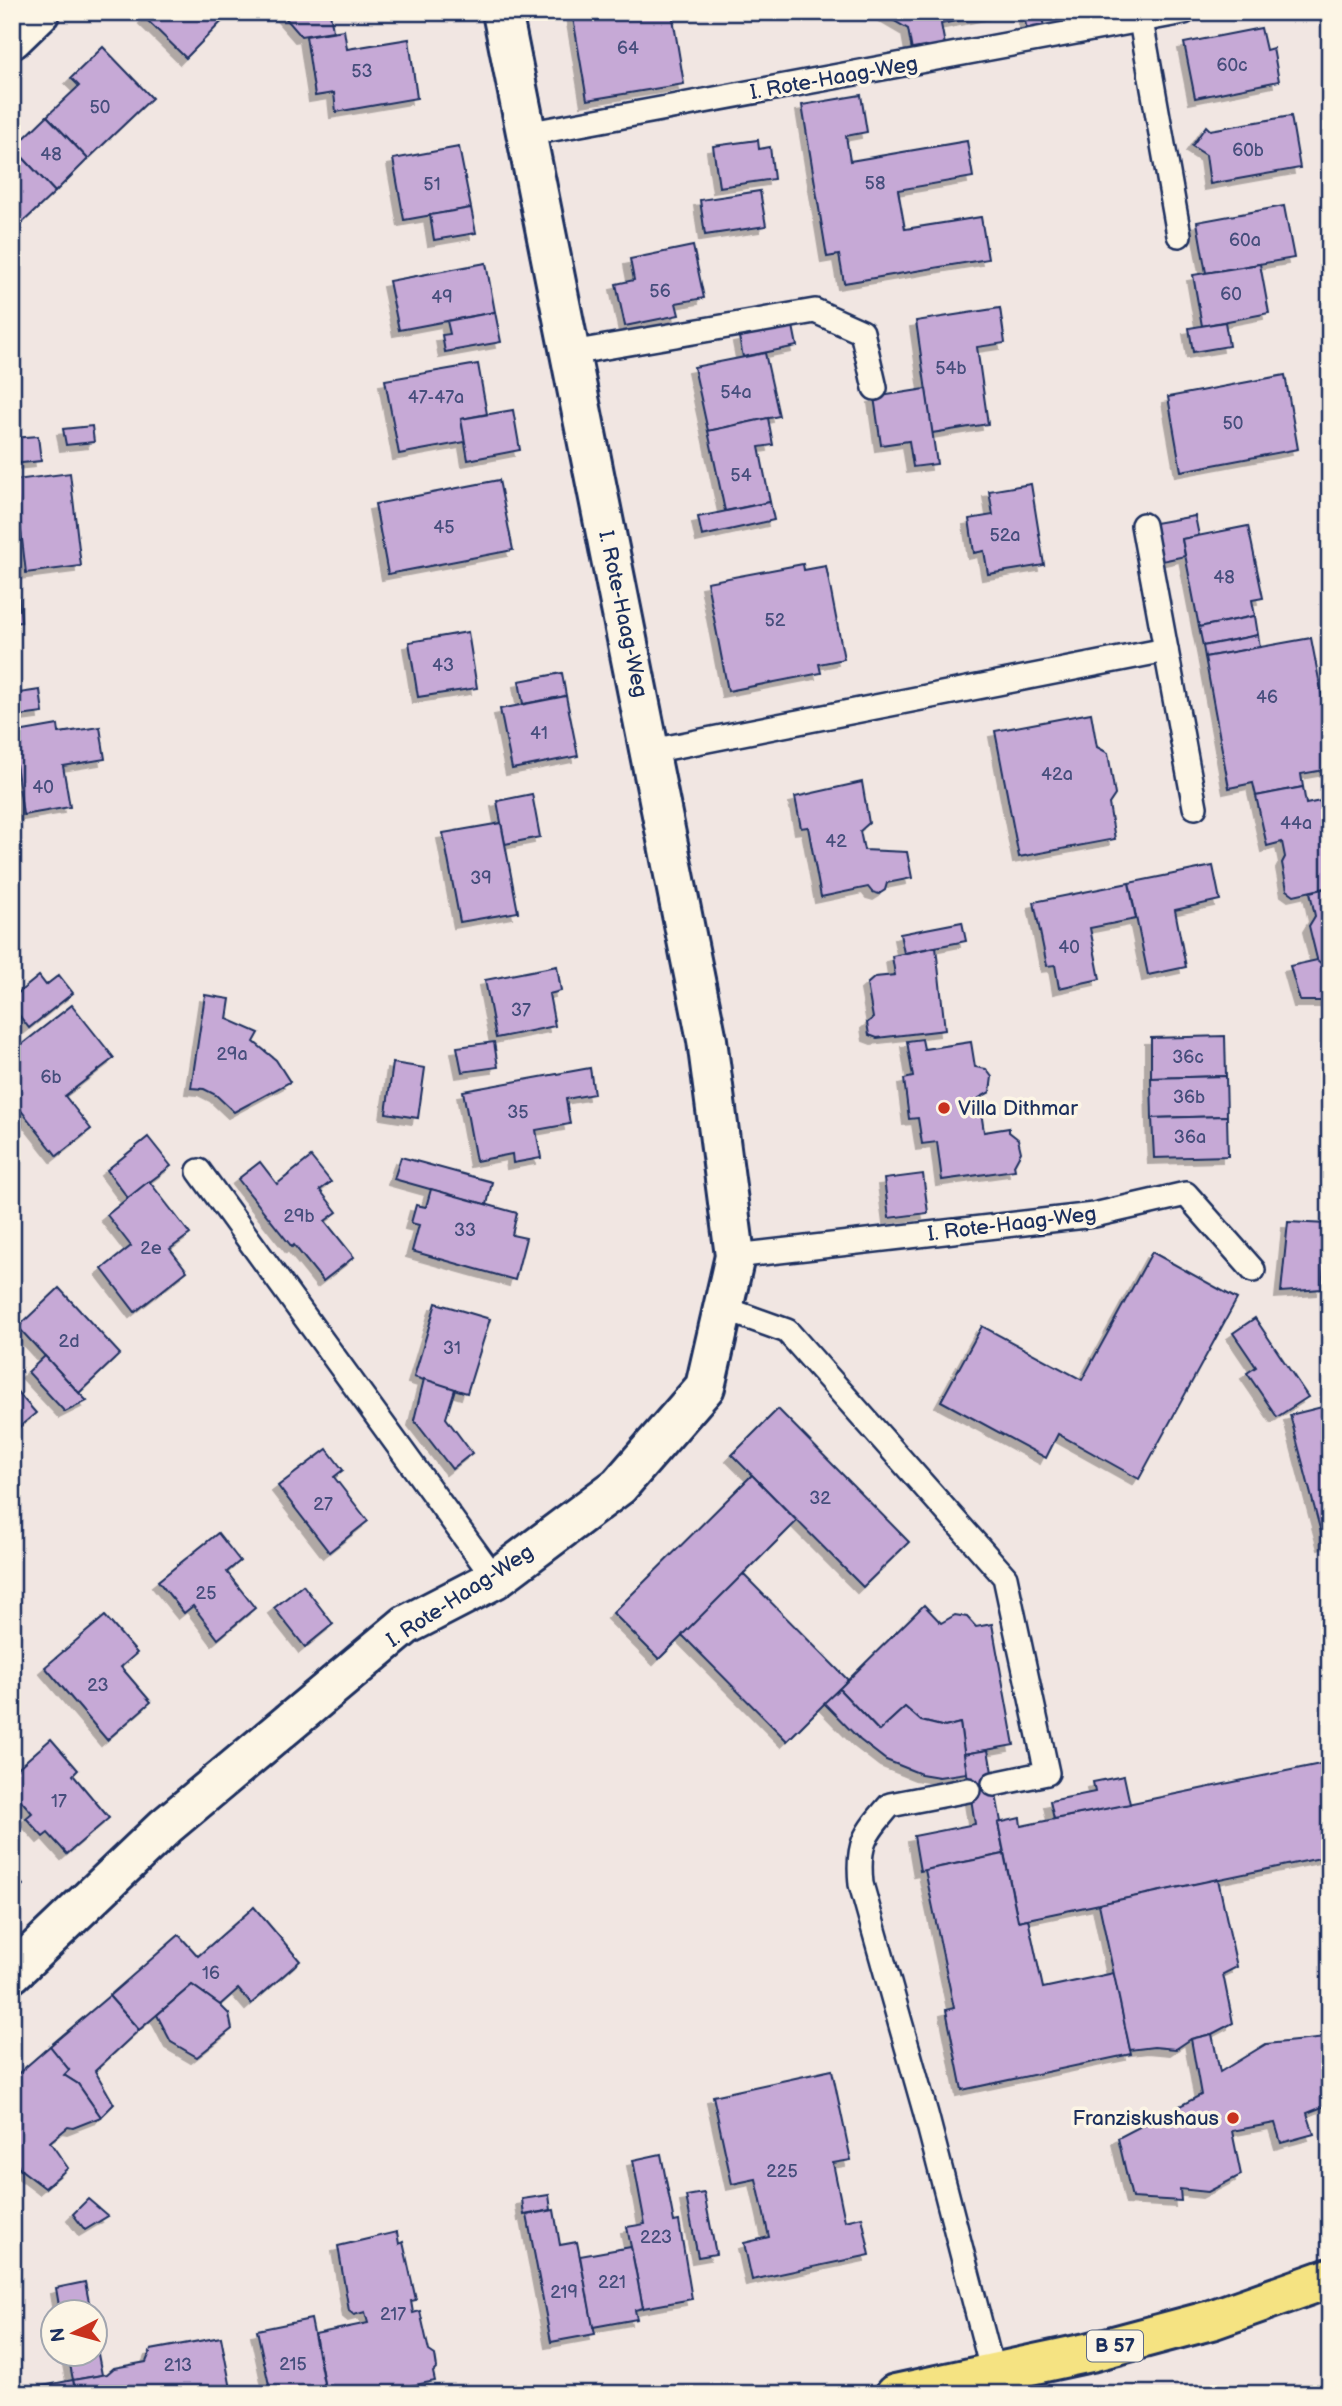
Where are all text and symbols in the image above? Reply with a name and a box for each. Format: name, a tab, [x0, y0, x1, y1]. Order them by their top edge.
house number: 64	[617, 38, 639, 59]
street label: I. Rote-Haag-Weg	[748, 51, 920, 105]
house number: 60c	[1216, 55, 1248, 76]
house number: 53	[351, 61, 373, 82]
house number: 50	[90, 97, 110, 118]
house number: 60b	[1232, 140, 1264, 161]
house number: 48	[40, 144, 62, 165]
house number: 58	[865, 173, 885, 194]
house number: 51	[423, 174, 441, 195]
house number: 60a	[1229, 230, 1261, 251]
house number: 56	[649, 281, 671, 302]
house number: 60	[1220, 284, 1242, 305]
house number: 49	[431, 287, 453, 308]
house number: 54b	[935, 358, 967, 379]
house number: 54a	[720, 382, 752, 403]
house number: 47-47a	[408, 387, 464, 408]
house number: 50	[1223, 413, 1243, 434]
house number: 54	[730, 465, 752, 486]
house number: 45	[433, 517, 455, 538]
house number: 52a	[989, 525, 1021, 546]
street label: I. Rote-Haag-Weg	[593, 528, 653, 700]
house number: 48	[1213, 567, 1235, 588]
house number: 52	[765, 610, 786, 631]
house number: 43	[432, 655, 454, 676]
house number: 46	[1256, 687, 1278, 708]
house number: 41	[530, 723, 548, 744]
house number: 42a	[1041, 764, 1073, 785]
house number: 40	[32, 777, 54, 798]
house number: 44a	[1280, 813, 1312, 834]
house number: 42	[825, 831, 847, 852]
house number: 39	[470, 868, 492, 889]
house number: 40	[1058, 937, 1080, 958]
house number: 37	[511, 1000, 531, 1021]
house number: 29a	[216, 1044, 248, 1065]
house number: 36c	[1172, 1047, 1204, 1068]
house number: 6b	[40, 1067, 62, 1088]
house number: 36b	[1173, 1087, 1205, 1108]
place label: Villa Dithmar	[958, 1096, 1078, 1121]
marker: Villa Dithmar	[936, 1100, 952, 1116]
house number: 35	[507, 1102, 529, 1123]
house number: 36a	[1174, 1127, 1206, 1148]
street label: I. Rote-Haag-Weg	[926, 1201, 1098, 1247]
house number: 29b	[283, 1206, 315, 1227]
house number: 33	[454, 1220, 476, 1241]
house number: 2e	[140, 1238, 162, 1259]
house number: 2d	[59, 1331, 79, 1352]
house number: 31	[443, 1338, 461, 1359]
house number: 32	[809, 1488, 831, 1509]
house number: 27	[313, 1494, 333, 1515]
street label: I. Rote-Haag-Weg	[382, 1539, 538, 1653]
house number: 25	[196, 1583, 216, 1604]
house number: 23	[87, 1675, 109, 1696]
house number: 17	[51, 1791, 67, 1812]
house number: 16	[202, 1963, 220, 1984]
place label: Franziskushaus	[1072, 2106, 1219, 2131]
marker: Franziskushaus	[1225, 2110, 1241, 2126]
house number: 225	[766, 2161, 798, 2182]
house number: 223	[640, 2227, 672, 2248]
house number: 221	[598, 2272, 626, 2293]
house number: 219	[550, 2282, 578, 2303]
north arrow	[38, 2298, 108, 2368]
house number: 217	[380, 2304, 406, 2325]
text: N	[46, 2326, 71, 2343]
road number: B 57	[1087, 2330, 1143, 2362]
house number: 215	[279, 2354, 307, 2375]
house number: 213	[164, 2355, 192, 2376]

